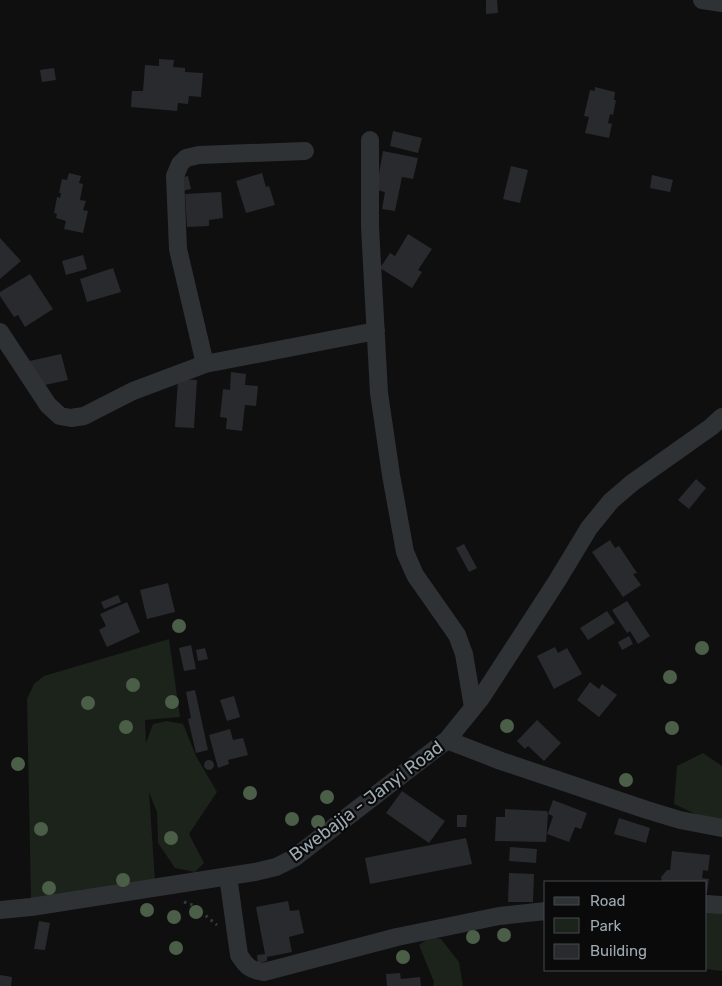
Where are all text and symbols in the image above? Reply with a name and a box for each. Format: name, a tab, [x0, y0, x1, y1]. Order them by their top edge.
street label: Bwebajja - Janyi Road	[285, 736, 447, 866]
legend	[544, 881, 707, 971]
text: Road	[590, 892, 626, 910]
text: Park	[590, 917, 621, 935]
text: Building	[590, 942, 647, 960]

